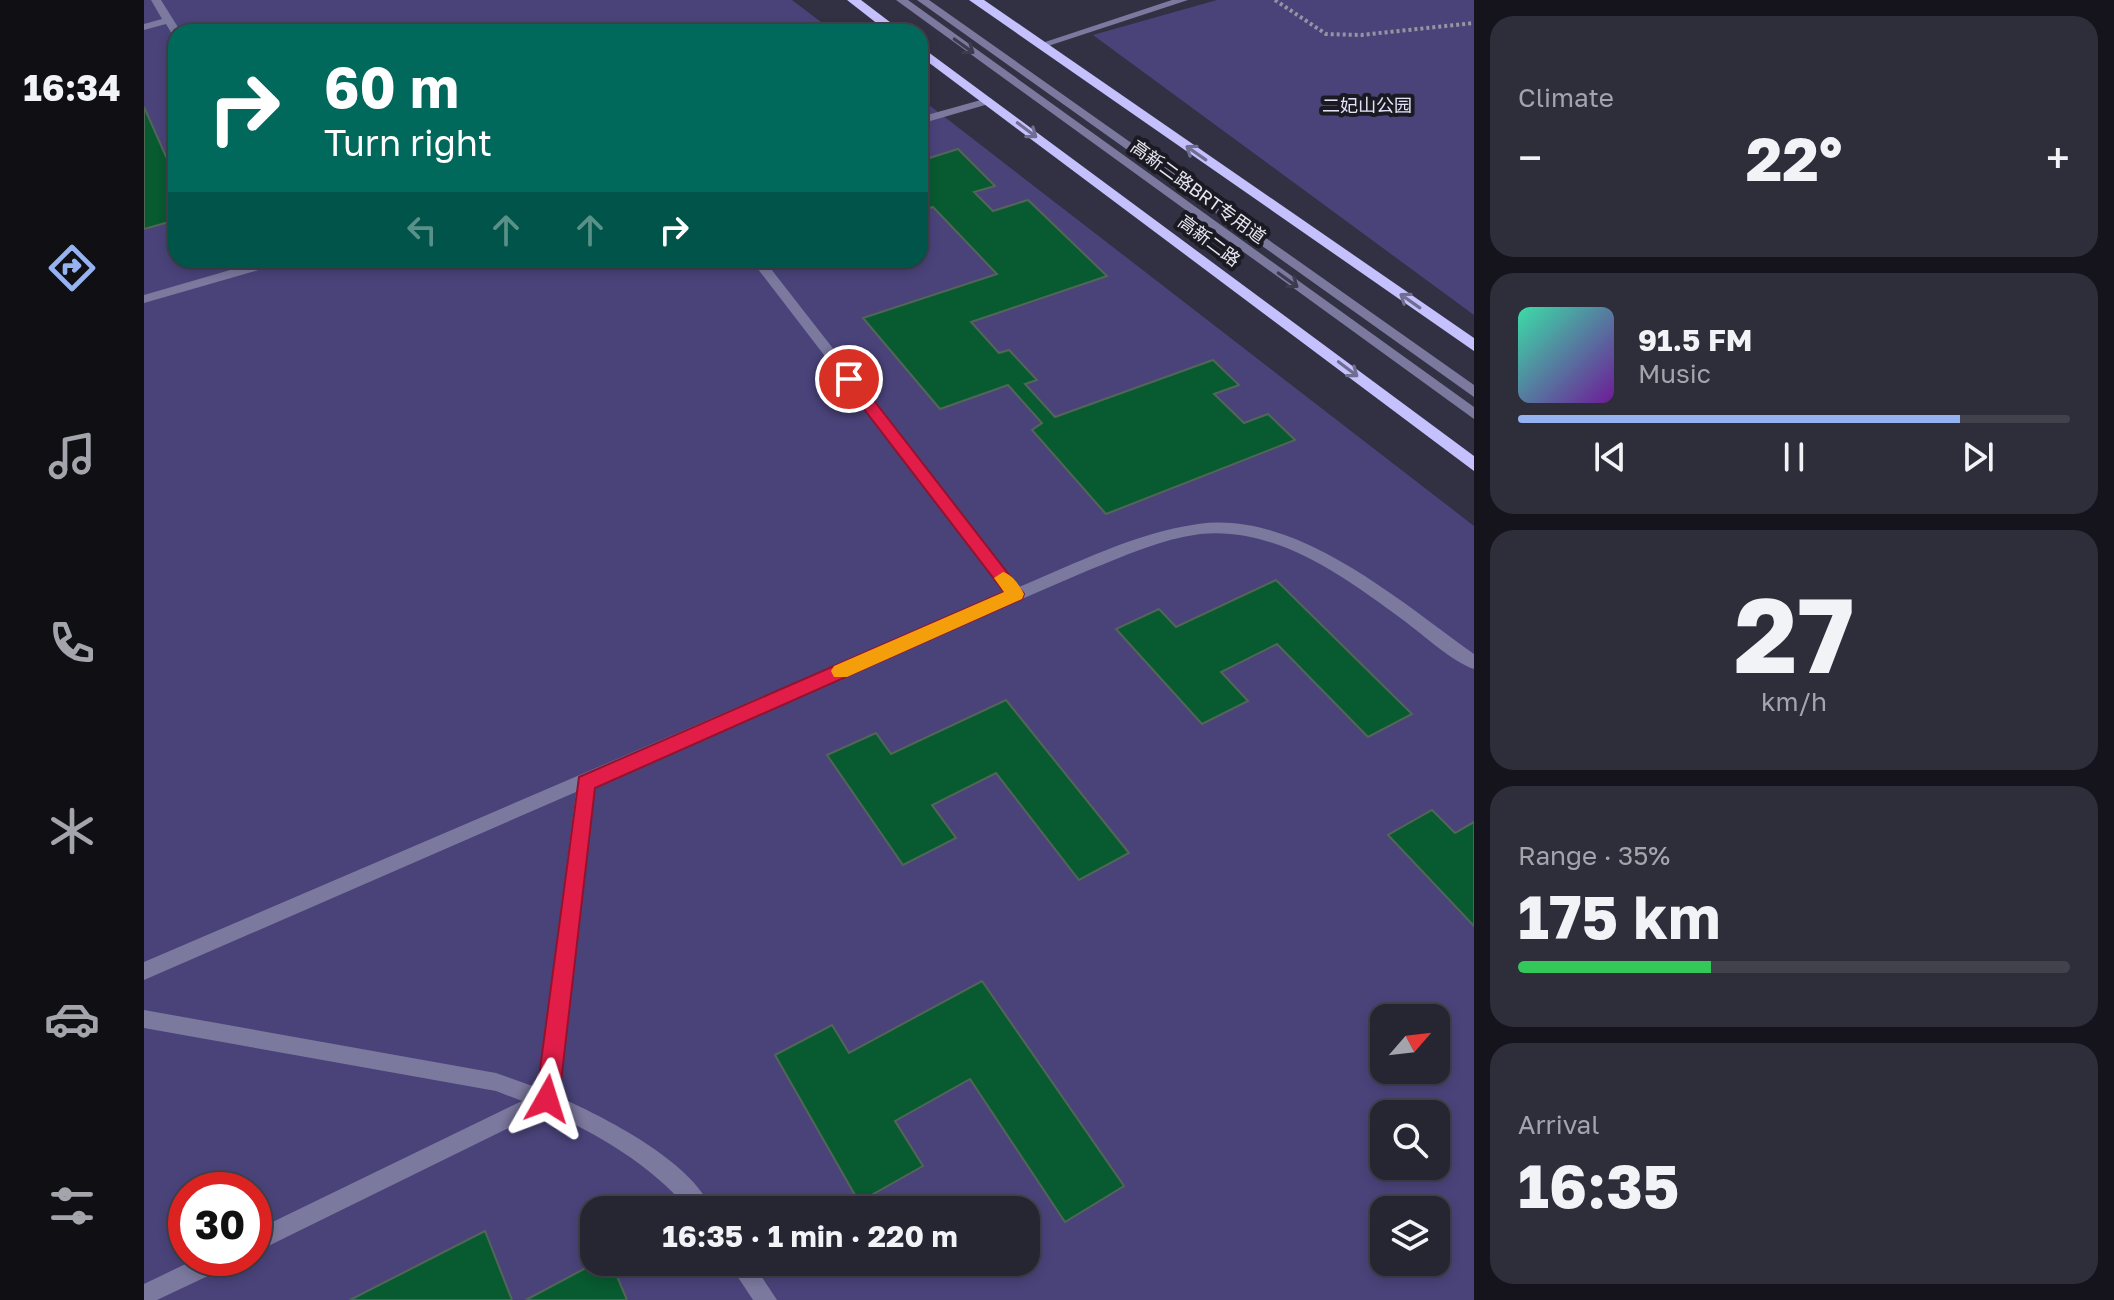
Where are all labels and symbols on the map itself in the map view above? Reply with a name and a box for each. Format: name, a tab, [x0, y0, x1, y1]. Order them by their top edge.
one-way arrow	[953, 37, 974, 54]
park label: 二妃山公园	[1322, 94, 1412, 116]
one-way arrow	[1016, 122, 1038, 138]
street label: 高新二路BRT专用道	[1126, 136, 1270, 248]
one-way arrow	[1186, 145, 1208, 161]
street label: 高新二路	[1174, 211, 1244, 271]
one-way arrow	[1277, 272, 1299, 288]
one-way arrow	[1399, 293, 1421, 309]
pin	[815, 345, 883, 413]
one-way arrow	[1337, 361, 1358, 378]
north arrow	[1370, 1004, 1450, 1084]
position arrow	[505, 1057, 589, 1141]
speed limit sign: 30	[168, 1172, 272, 1276]

